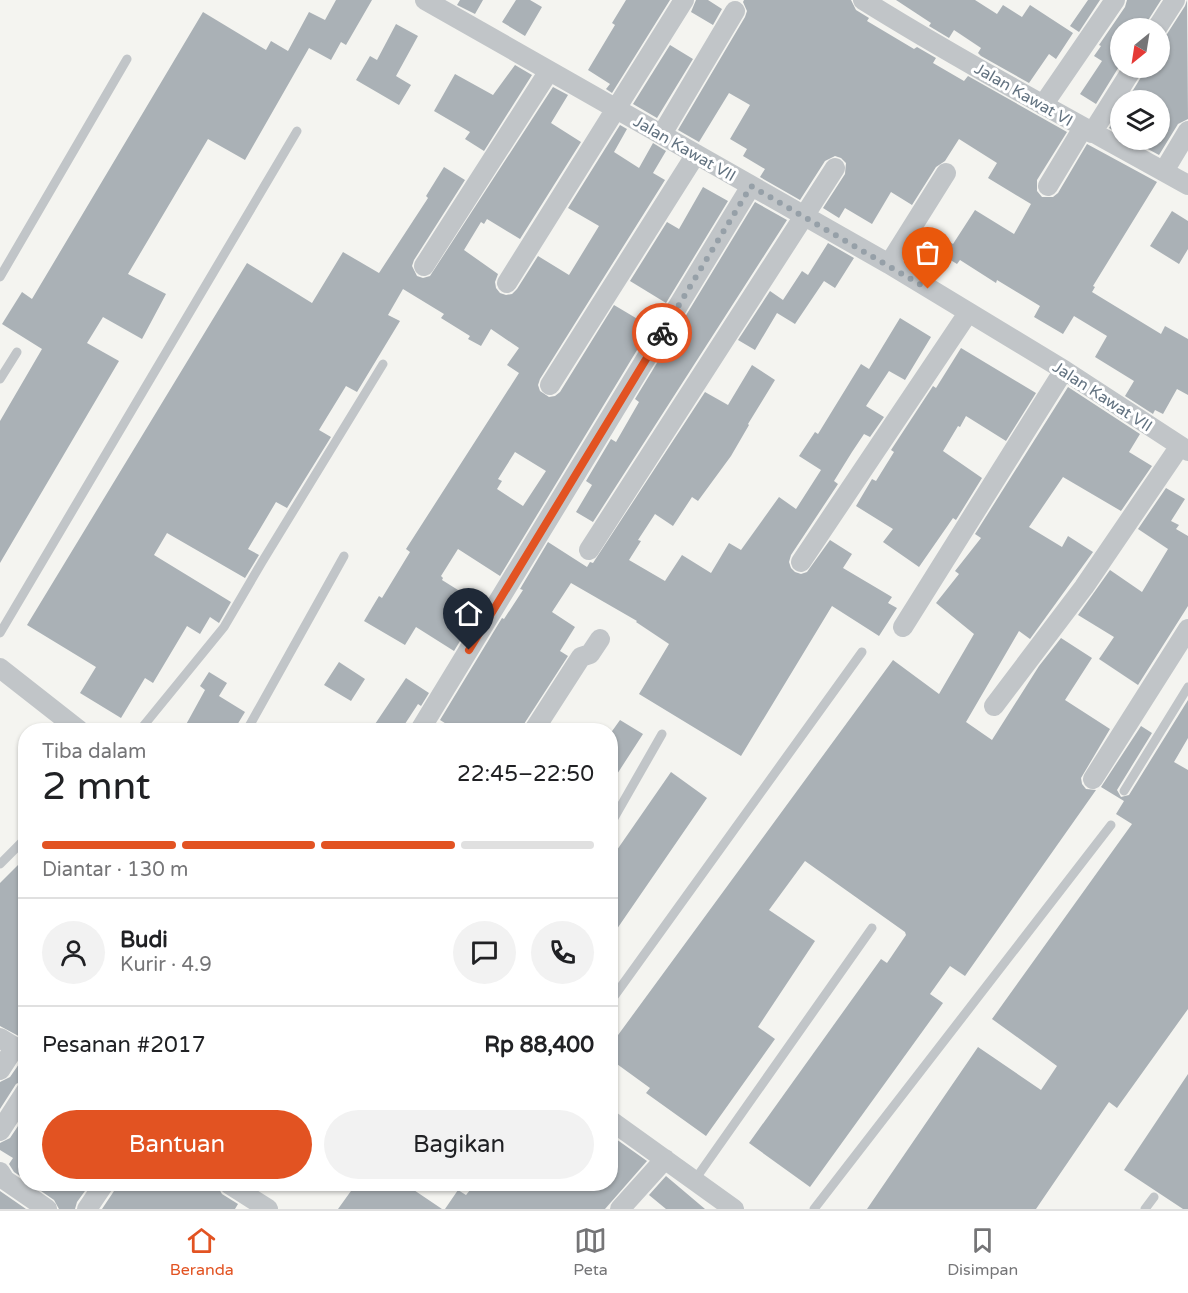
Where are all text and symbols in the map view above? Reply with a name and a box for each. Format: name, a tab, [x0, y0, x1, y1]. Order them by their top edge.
north arrow	[1110, 18, 1170, 78]
map controls	[1110, 18, 1170, 150]
street label: Jalan Kawat VI	[971, 59, 1076, 131]
button: layers	[1110, 90, 1170, 150]
street label: Jalan Kawat VII	[630, 112, 739, 186]
pin	[902, 227, 953, 289]
icon: bag	[911, 236, 944, 269]
courier	[632, 303, 692, 363]
icon: bike	[646, 317, 679, 350]
street label: Jalan Kawat VII	[1049, 357, 1156, 436]
pin	[443, 588, 494, 650]
icon: home	[452, 597, 485, 630]
text: Tiba dalam	[42, 740, 146, 764]
text: 22:45–22:50	[457, 761, 594, 787]
text: 2 mnt	[42, 763, 151, 810]
text: Diantar · 130 m	[42, 858, 188, 882]
button: person	[42, 921, 105, 984]
button: chat	[453, 921, 516, 984]
button: phone	[531, 921, 594, 984]
text: Budi	[120, 927, 168, 953]
text: Kurir · 4.9	[120, 953, 212, 977]
text: Pesanan #2017	[42, 1032, 205, 1058]
text: Rp 88,400	[484, 1032, 594, 1058]
button: Bantuan	[42, 1110, 312, 1179]
button: Bagikan	[324, 1110, 594, 1179]
tab: Beranda	[170, 1224, 234, 1280]
tab: Peta	[573, 1224, 608, 1280]
tab: Disimpan	[947, 1224, 1018, 1280]

